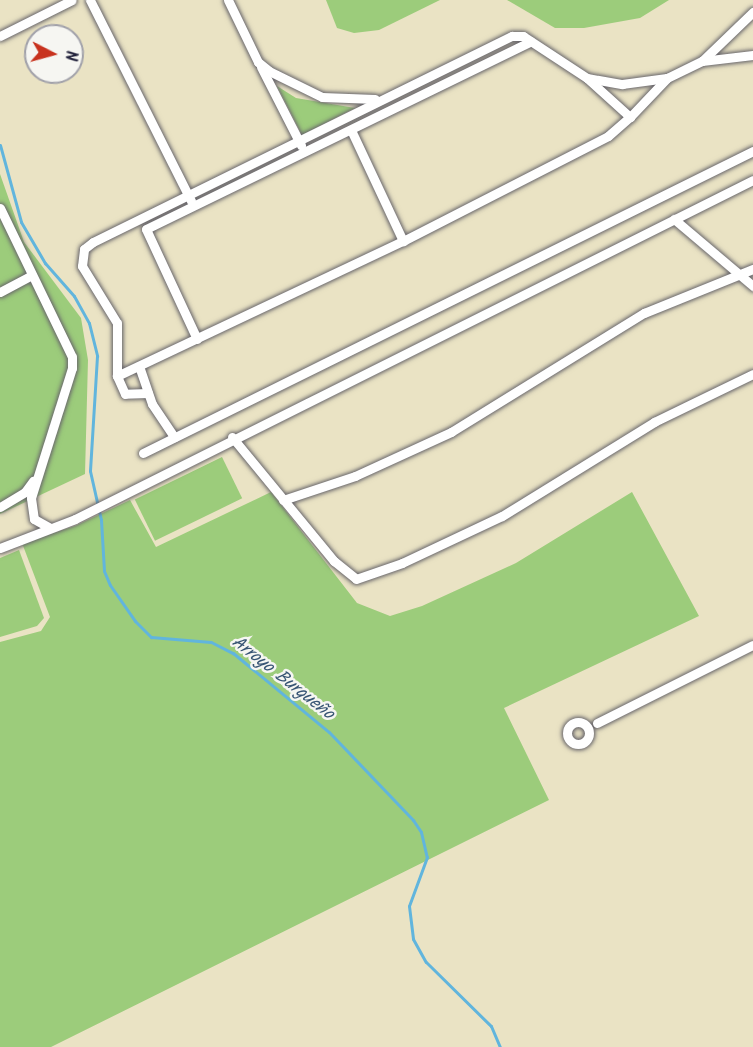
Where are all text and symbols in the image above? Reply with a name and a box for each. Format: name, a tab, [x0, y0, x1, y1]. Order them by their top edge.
north arrow	[24, 24, 84, 84]
text: N	[57, 49, 83, 62]
water label: Arroyo Burgueño	[227, 632, 337, 726]

